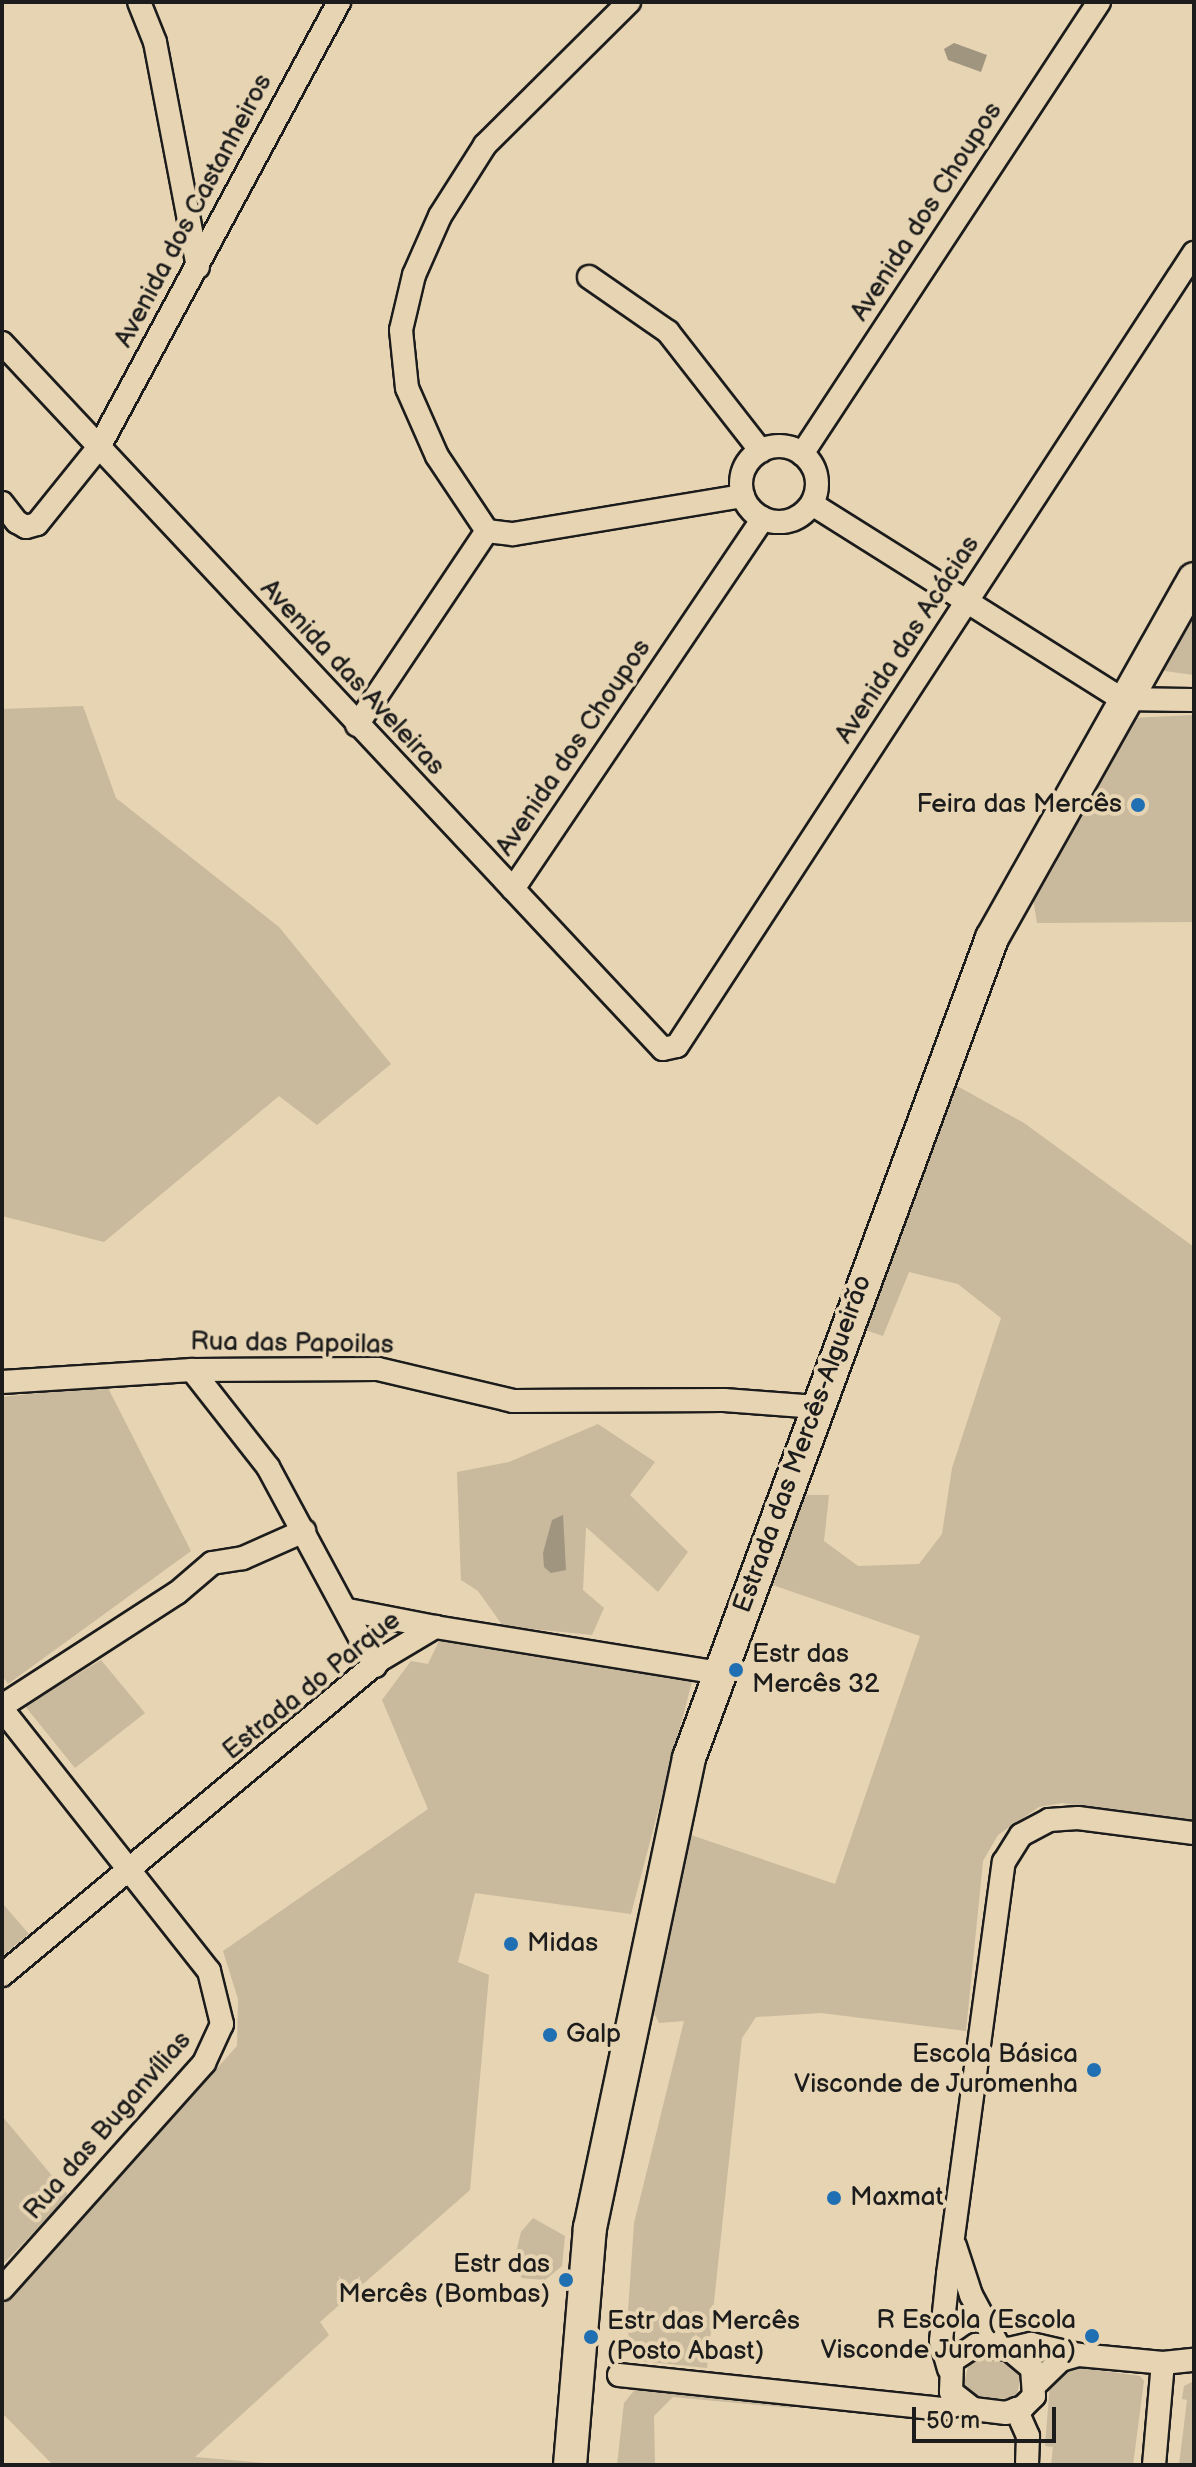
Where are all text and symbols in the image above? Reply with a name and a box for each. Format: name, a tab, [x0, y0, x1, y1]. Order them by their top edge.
street label: Avenida dos Castanheiros	[109, 69, 279, 353]
street label: Avenida dos Choupos	[845, 97, 1009, 327]
street label: Avenida das Acácias	[829, 530, 987, 750]
street label: Avenida das Aveleiras	[253, 574, 451, 782]
street label: Avenida dos Choupos	[490, 634, 658, 862]
place label: Feira das Mercês	[917, 789, 1122, 821]
marker: Feira das Mercês	[1129, 796, 1147, 814]
street label: Estrada das Mercês-Algueirão	[727, 1271, 879, 1617]
street label: Rua das Papoilas	[190, 1327, 394, 1361]
street label: Estrada do Parque	[217, 1605, 407, 1767]
place label: Estr das Mercês 32	[752, 1639, 879, 1700]
marker: Estr das Mercês 32	[727, 1661, 745, 1679]
place label: Midas	[527, 1928, 598, 1960]
marker: Midas	[502, 1935, 520, 1953]
place label: Galp	[566, 2019, 621, 2051]
street label: Rua das Buganvílias	[18, 2026, 198, 2226]
marker: Galp	[541, 2026, 559, 2044]
place label: Escola Básica Visconde de Juromenha	[793, 2039, 1078, 2100]
marker: Escola Básica Visconde de Juromenha	[1085, 2061, 1103, 2079]
place label: Maxmat	[850, 2182, 944, 2214]
marker: Maxmat	[825, 2189, 843, 2207]
place label: Estr das Mercês (Bombas)	[338, 2249, 550, 2310]
marker: Estr das Mercês (Bombas)	[557, 2271, 575, 2289]
place label: R Escola (Escola Visconde Juromanha)	[819, 2305, 1076, 2366]
place label: Estr das Mercês (Posto Abast)	[607, 2306, 800, 2368]
marker: R Escola (Escola Visconde Juromanha)	[1083, 2327, 1101, 2345]
marker: Estr das Mercês (Posto Abast)	[582, 2328, 600, 2346]
scale bar	[916, 2391, 1060, 2441]
text: 50 m	[926, 2406, 980, 2435]

